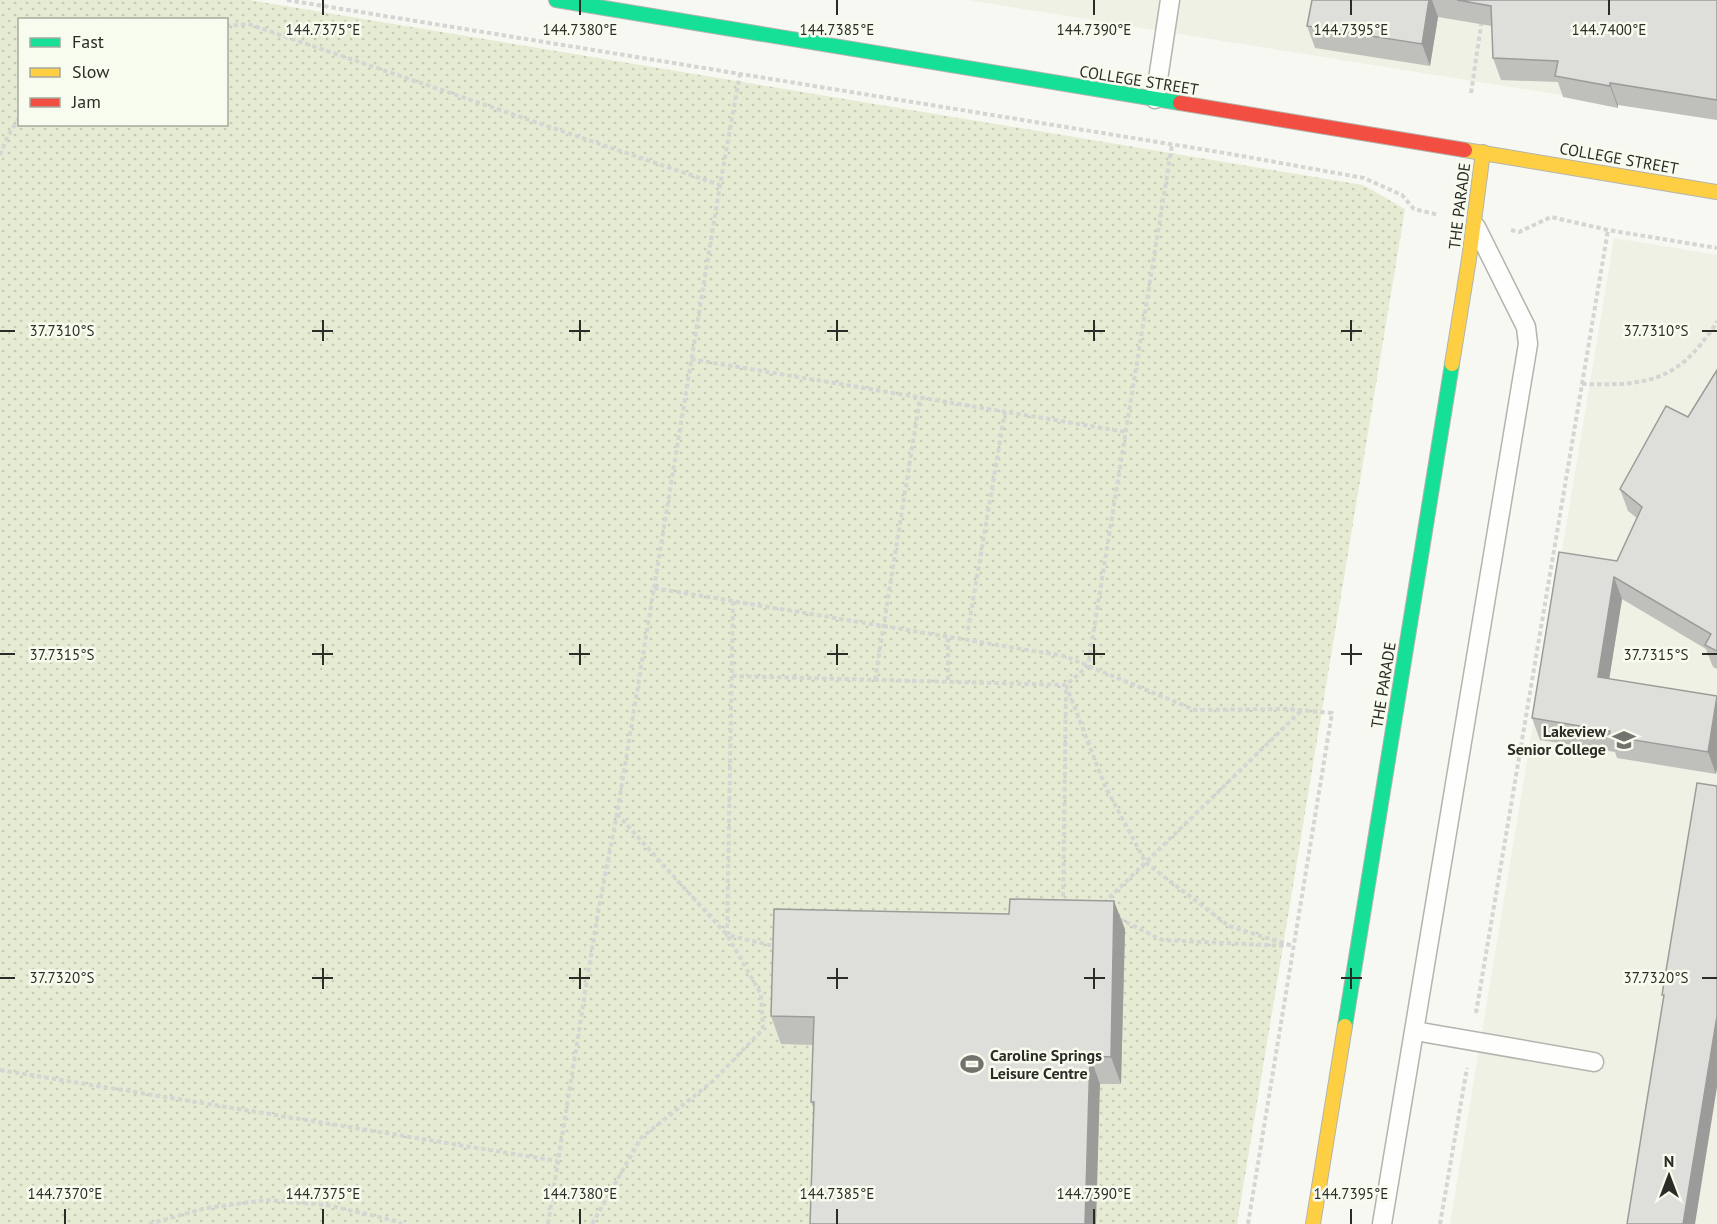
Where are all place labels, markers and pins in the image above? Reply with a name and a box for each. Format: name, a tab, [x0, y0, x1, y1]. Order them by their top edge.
place label: Lakeview Senior College	[1507, 721, 1606, 759]
school or university icon: Lakeview Senior College	[1611, 727, 1637, 753]
place label: Caroline Springs Leisure Centre	[990, 1045, 1102, 1083]
sports icon: Caroline Springs Leisure Centre	[959, 1051, 985, 1077]

